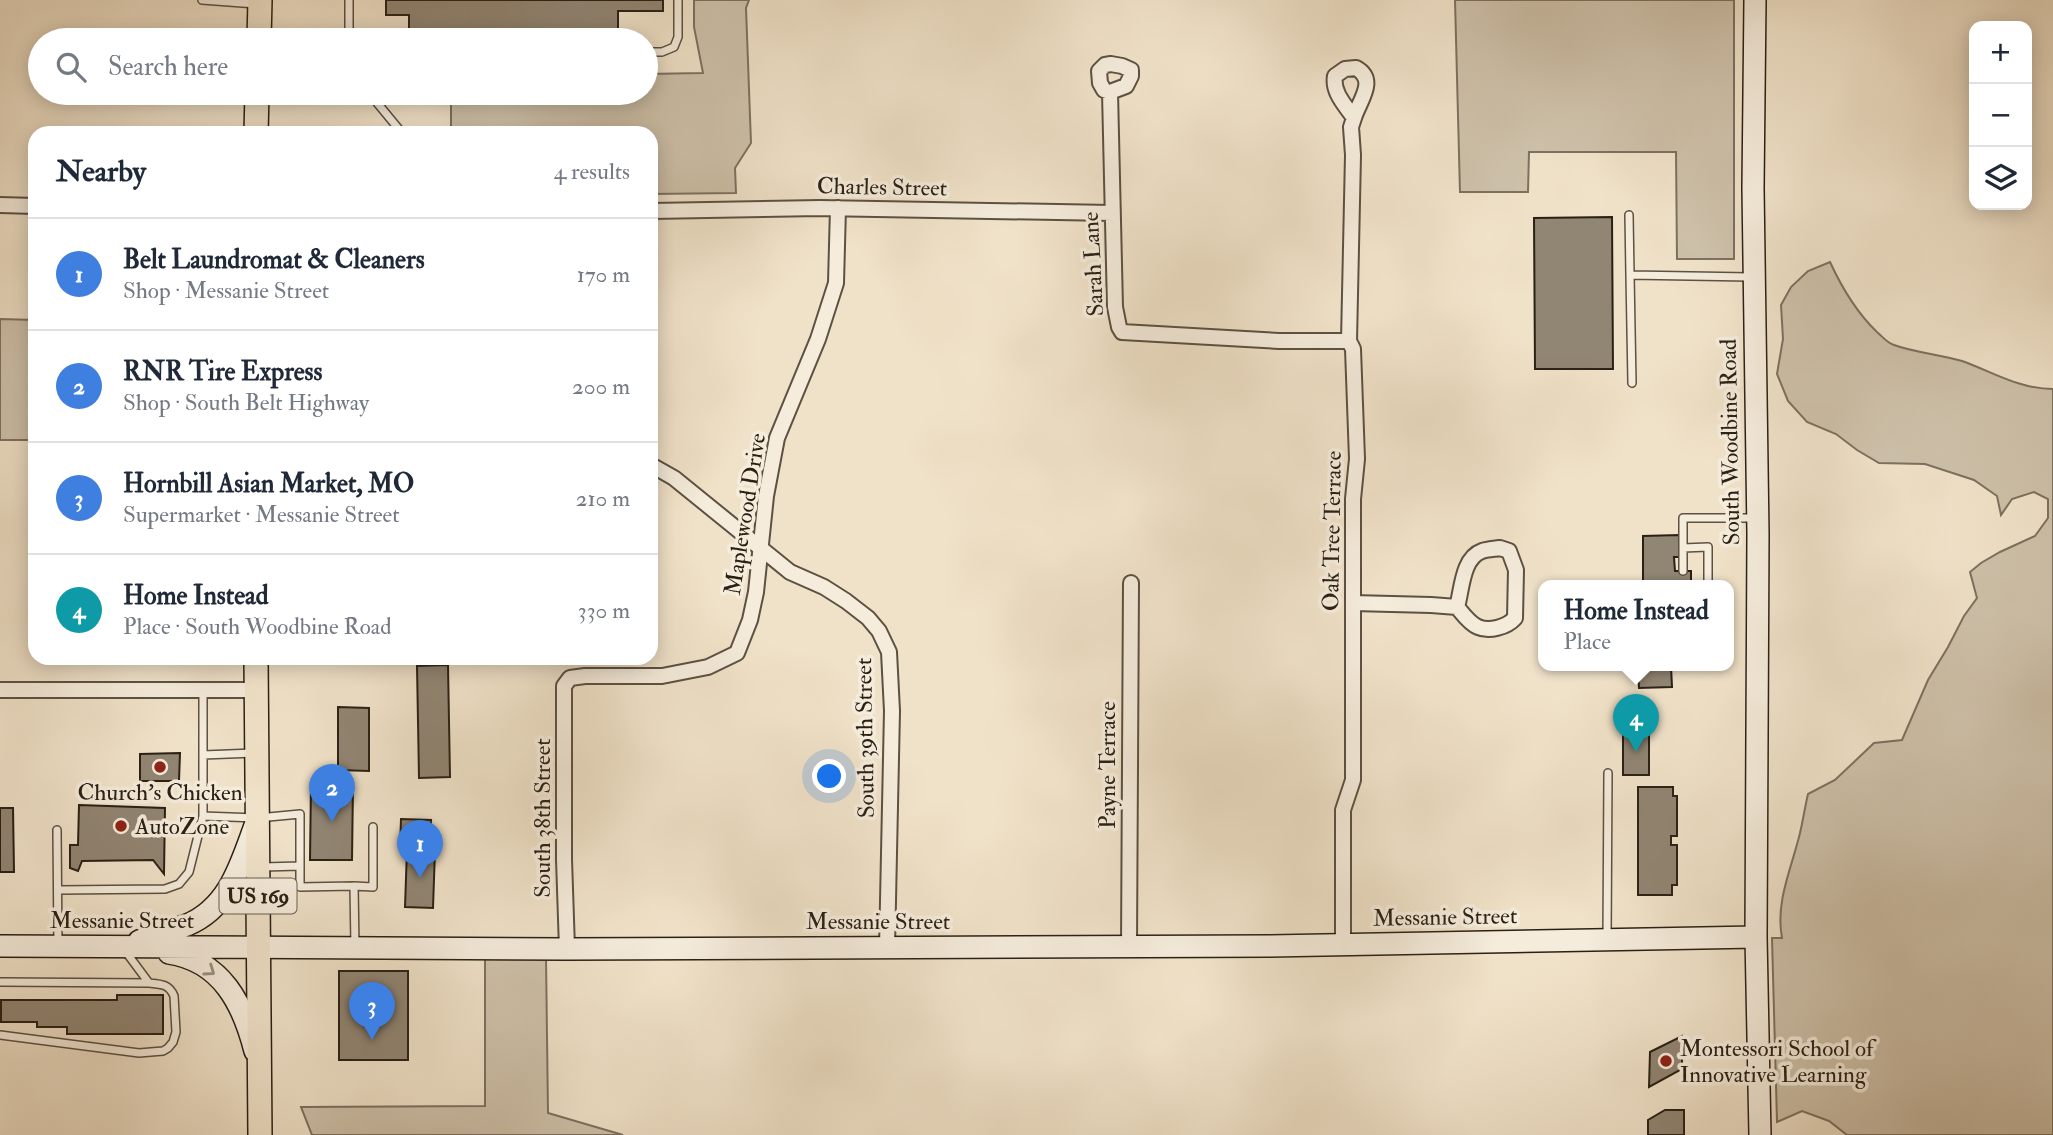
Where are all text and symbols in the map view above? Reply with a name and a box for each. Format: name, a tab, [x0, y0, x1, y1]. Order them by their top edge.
map controls	[1969, 21, 2032, 210]
button: +	[1969, 21, 2032, 84]
search box	[28, 28, 658, 105]
icon: search	[52, 48, 90, 86]
text: Search here	[108, 51, 228, 83]
button: −	[1969, 84, 2032, 147]
button: layers	[1969, 147, 2032, 210]
text: Nearby	[56, 153, 146, 190]
text: 4 results	[554, 157, 630, 186]
street label: Charles Street	[817, 171, 947, 203]
street label: Sarah Lane	[1076, 211, 1110, 317]
text: Belt Laundromat & Cleaners	[123, 244, 425, 276]
text: 1	[75, 260, 83, 289]
text: 170 m	[577, 260, 630, 289]
text: Shop · Messanie Street	[123, 276, 329, 305]
street label: South Woodbine Road	[1714, 338, 1746, 546]
text: RNR Tire Express	[123, 356, 322, 388]
text: 2	[73, 372, 85, 401]
text: 200 m	[572, 372, 630, 401]
text: Shop · South Belt Highway	[123, 388, 369, 417]
street label: Maplewood Drive	[718, 431, 773, 597]
street label: Oak Tree Terrace	[1316, 450, 1348, 611]
text: Hornbill Asian Market, MO	[123, 468, 414, 500]
text: 3	[75, 484, 83, 513]
text: 210 m	[576, 484, 630, 513]
text: Supermarket · Messanie Street	[123, 500, 400, 529]
text: Home Instead	[123, 580, 269, 612]
popup	[1538, 580, 1734, 671]
text: Home Instead	[1563, 595, 1709, 627]
text: 4	[73, 596, 85, 625]
text: 330 m	[578, 596, 630, 625]
text: Place · South Woodbine Road	[123, 612, 391, 641]
text: Place	[1563, 627, 1611, 656]
street label: South 39th Street	[849, 658, 881, 818]
pin: 4	[1613, 694, 1659, 752]
street label: Payne Terrace	[1093, 701, 1122, 829]
street label: South 38th Street	[528, 738, 557, 898]
marker: Church's Chicken	[152, 759, 168, 775]
your location	[812, 759, 846, 793]
pin: 2	[309, 764, 355, 822]
place label: Church's Chicken	[78, 778, 243, 807]
place label: AutoZone	[134, 812, 229, 841]
marker: AutoZone	[113, 818, 129, 834]
pin: 1	[397, 820, 443, 878]
road number: US 169	[219, 878, 296, 914]
street label: Messanie Street	[1373, 901, 1517, 933]
street label: Messanie Street	[50, 906, 194, 935]
street label: Messanie Street	[806, 907, 950, 936]
one-way arrow	[202, 963, 215, 975]
pin: 3	[349, 982, 395, 1040]
place label: Montessori School of Innovative Learning	[1680, 1034, 1877, 1089]
marker: Montessori School of Innovative Learning	[1658, 1053, 1674, 1069]

